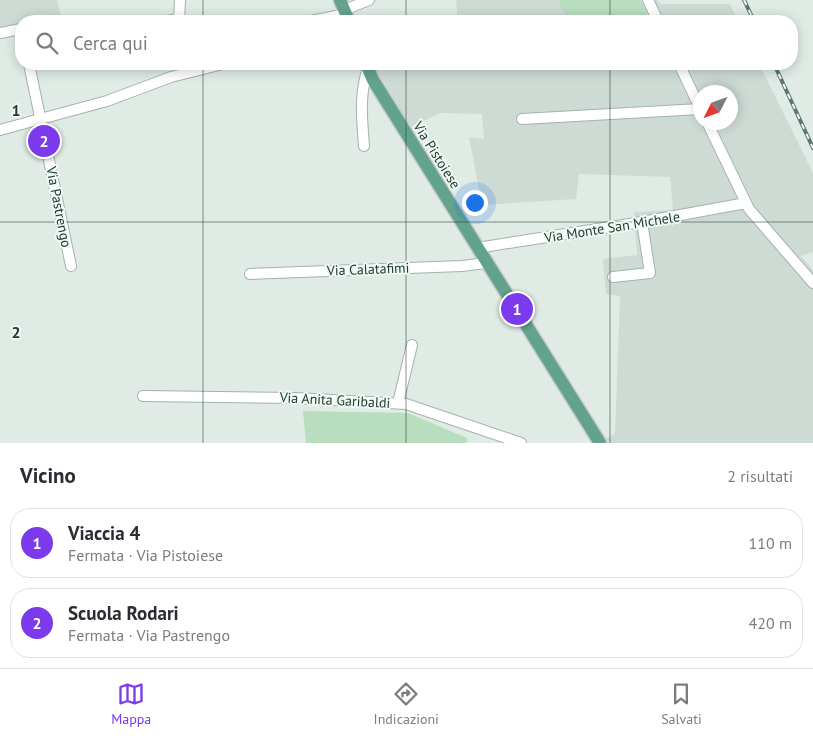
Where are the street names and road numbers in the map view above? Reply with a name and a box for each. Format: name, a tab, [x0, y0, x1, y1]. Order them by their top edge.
street label: Via Pistoiese	[409, 117, 465, 192]
street label: Via Pastrengo	[42, 164, 76, 249]
street label: Via Monte San Michele	[542, 207, 681, 247]
street label: Via Calatafimi	[325, 259, 410, 279]
street label: Via Anita Garibaldi	[278, 388, 391, 412]

